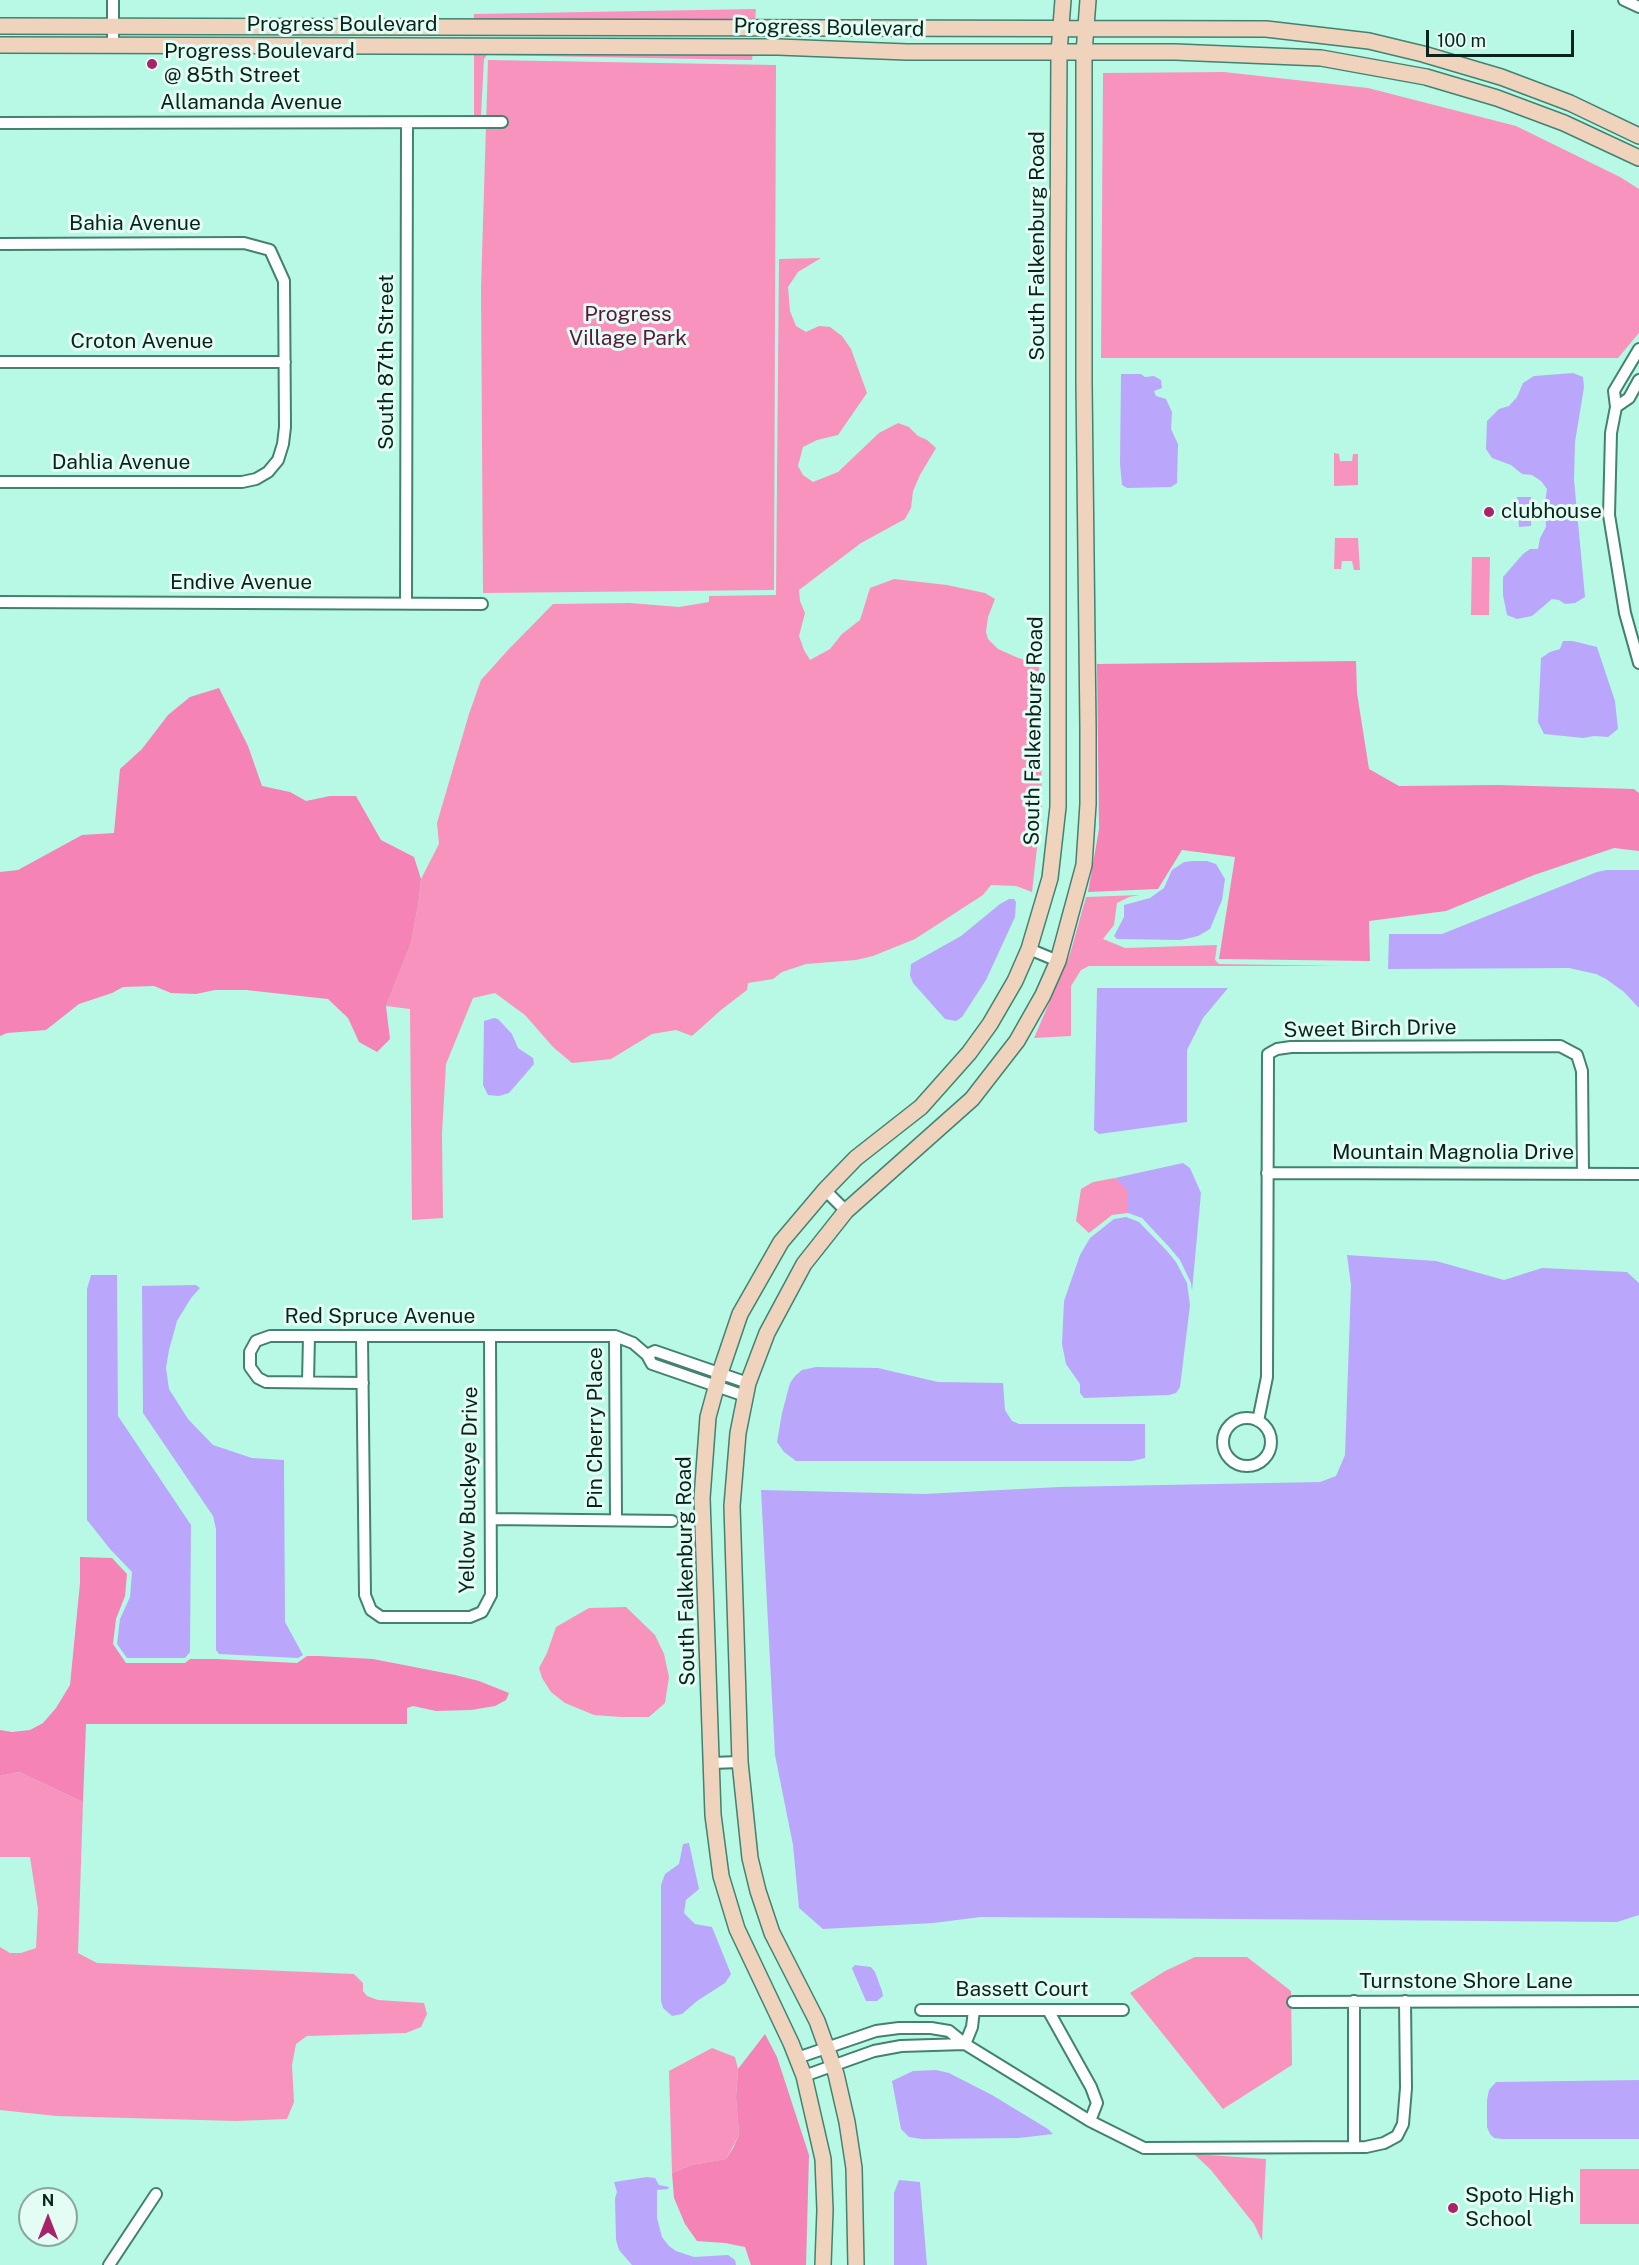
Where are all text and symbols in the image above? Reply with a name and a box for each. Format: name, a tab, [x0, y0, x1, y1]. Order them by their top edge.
street label: Progress Boulevard	[247, 12, 437, 38]
street label: Progress Boulevard	[733, 14, 925, 42]
scale bar	[1429, 18, 1578, 56]
text: 100 m	[1437, 30, 1486, 51]
place label: Progress Boulevard @ 85th Street	[164, 39, 355, 89]
marker: Progress Boulevard @ 85th Street	[145, 57, 159, 71]
street label: Allamanda Avenue	[160, 90, 342, 116]
street label: South Falkenburg Road	[1025, 131, 1051, 361]
street label: Bahia Avenue	[69, 211, 201, 237]
street label: South 87th Street	[374, 274, 400, 450]
park label: Progress Village Park	[569, 302, 687, 352]
street label: Croton Avenue	[71, 329, 213, 355]
street label: Dahlia Avenue	[52, 450, 190, 476]
place label: clubhouse	[1501, 499, 1602, 525]
marker: clubhouse	[1482, 505, 1496, 519]
street label: Endive Avenue	[170, 570, 312, 596]
street label: South Falkenburg Road	[1019, 616, 1049, 846]
street label: Sweet Birch Drive	[1283, 1015, 1457, 1043]
street label: Mountain Magnolia Drive	[1332, 1140, 1574, 1166]
street label: Red Spruce Avenue	[285, 1304, 475, 1330]
street label: Pin Cherry Place	[583, 1347, 609, 1509]
street label: Yellow Buckeye Drive	[455, 1386, 483, 1594]
street label: South Falkenburg Road	[671, 1456, 701, 1686]
street label: Turnstone Shore Lane	[1359, 1969, 1573, 1995]
street label: Bassett Court	[955, 1977, 1089, 2003]
place label: Spoto High School	[1465, 2183, 1574, 2233]
north arrow	[18, 2187, 78, 2247]
text: N	[42, 2191, 54, 2210]
marker: Spoto High School	[1446, 2201, 1460, 2215]

